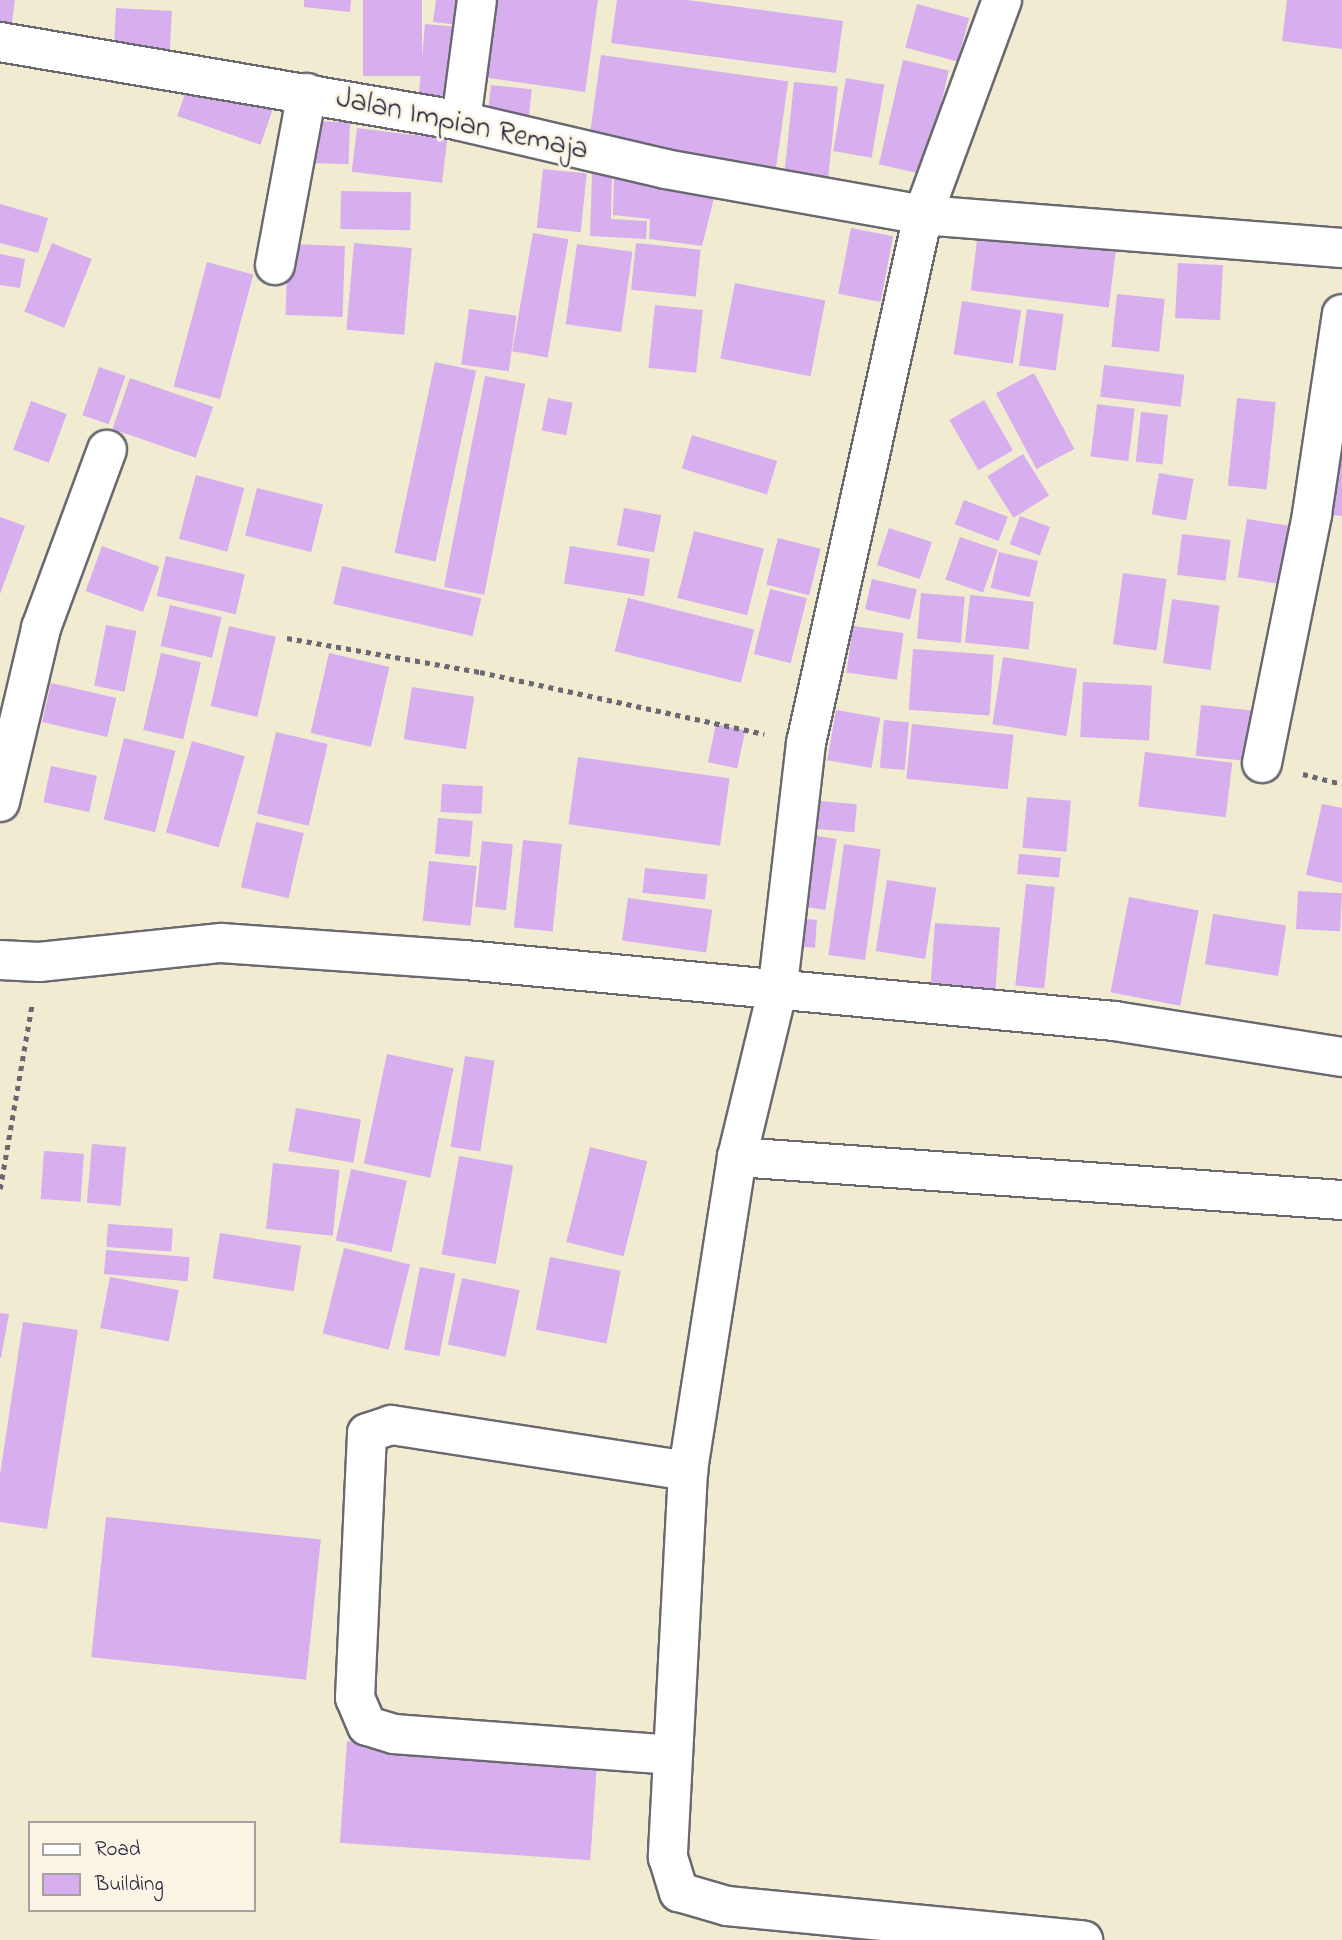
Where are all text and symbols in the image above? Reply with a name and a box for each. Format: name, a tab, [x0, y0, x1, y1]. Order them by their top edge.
street label: Jalan Impian Remaja	[333, 81, 591, 169]
legend	[28, 1821, 256, 1912]
text: Road	[95, 1835, 141, 1865]
text: Building	[95, 1870, 164, 1900]

